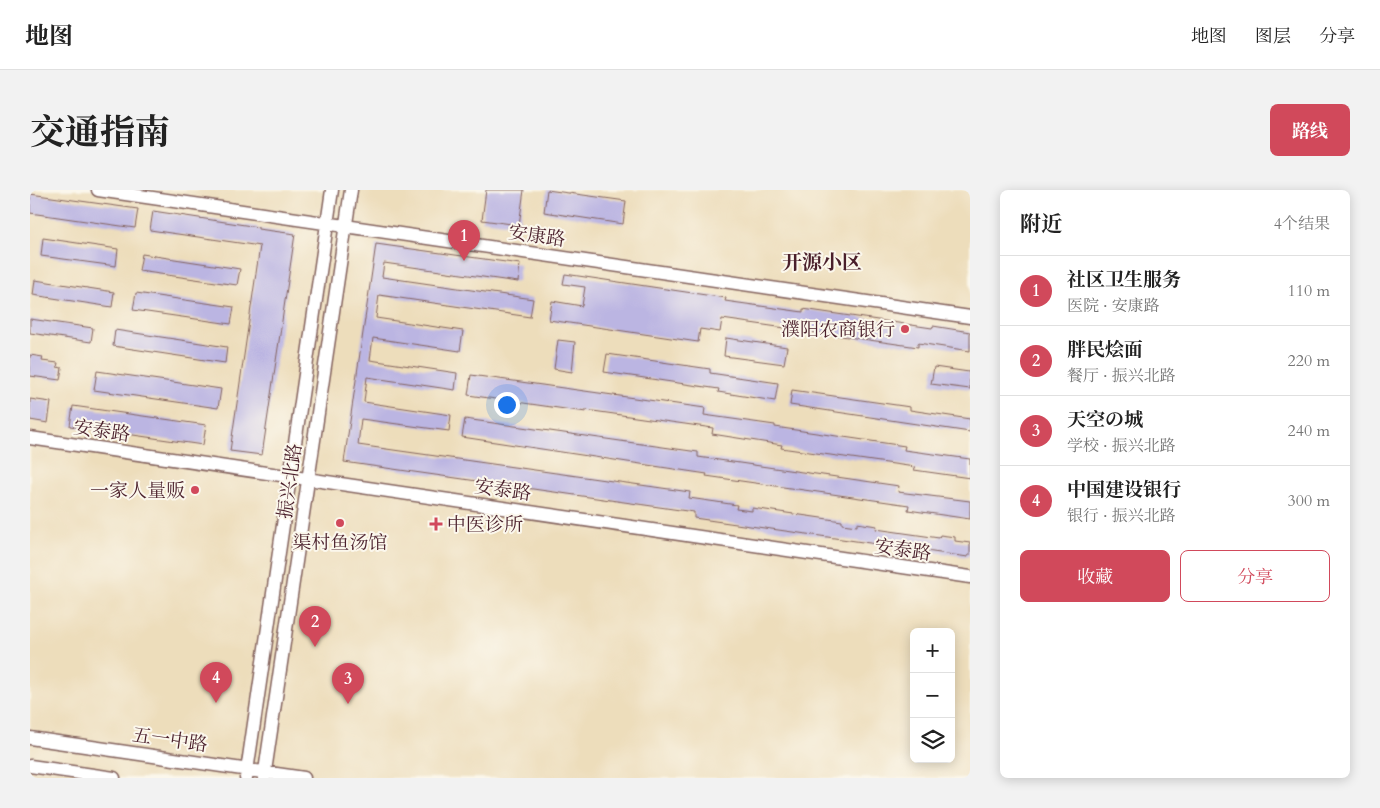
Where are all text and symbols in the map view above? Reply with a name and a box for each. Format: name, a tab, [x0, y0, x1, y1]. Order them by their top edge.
text: 地图	[25, 20, 73, 53]
text: 地图	[1191, 24, 1227, 49]
text: 图层	[1255, 24, 1291, 49]
text: 分享	[1319, 24, 1355, 49]
button: 路线	[1270, 104, 1350, 156]
text: 交通指南	[30, 109, 170, 157]
text: 附近	[1020, 210, 1062, 239]
text: 4个结果	[1274, 213, 1330, 235]
street label: 安康路	[507, 219, 567, 253]
pin: 1	[448, 220, 480, 261]
district label: 开源小区	[782, 249, 862, 276]
text: 社区卫生服务	[1067, 267, 1181, 293]
text: 1	[1032, 280, 1040, 302]
text: 110 m	[1288, 280, 1330, 302]
text: 医院 · 安康路	[1067, 295, 1160, 317]
place label: 濮阳农商银行	[781, 317, 895, 343]
marker: 濮阳农商银行	[899, 323, 911, 335]
text: 胖民烩面	[1067, 337, 1143, 363]
text: 2	[1032, 350, 1040, 372]
text: 220 m	[1288, 350, 1330, 372]
text: 餐厅 · 振兴北路	[1067, 365, 1176, 387]
your location	[494, 392, 520, 418]
text: 天空の城	[1067, 407, 1143, 433]
street label: 安泰路	[72, 414, 132, 448]
text: 3	[1032, 420, 1040, 442]
text: 240 m	[1288, 420, 1330, 442]
text: 学校 · 振兴北路	[1067, 435, 1176, 457]
street label: 振兴北路	[272, 442, 308, 521]
street label: 安泰路	[473, 473, 533, 507]
text: 中国建设银行	[1067, 477, 1181, 503]
place label: 一家人量贩	[90, 478, 185, 504]
marker: 一家人量贩	[189, 484, 201, 496]
text: 4	[1032, 490, 1040, 512]
text: 300 m	[1288, 490, 1330, 512]
text: 银行 · 振兴北路	[1067, 505, 1176, 527]
place label: 中医诊所	[447, 512, 523, 538]
marker: 渠村鱼汤馆	[334, 517, 346, 529]
marker: 中医诊所	[429, 517, 443, 531]
place label: 渠村鱼汤馆	[292, 530, 388, 556]
street label: 安泰路	[873, 533, 933, 567]
button: 收藏	[1020, 550, 1170, 602]
button: 分享	[1180, 550, 1330, 602]
pin: 2	[299, 606, 331, 647]
map controls	[910, 628, 955, 763]
button: +	[910, 628, 955, 673]
pin: 4	[200, 662, 232, 703]
pin: 3	[332, 663, 364, 704]
button: −	[910, 673, 955, 718]
button: layers	[910, 718, 955, 763]
street label: 五一中路	[130, 722, 209, 758]

